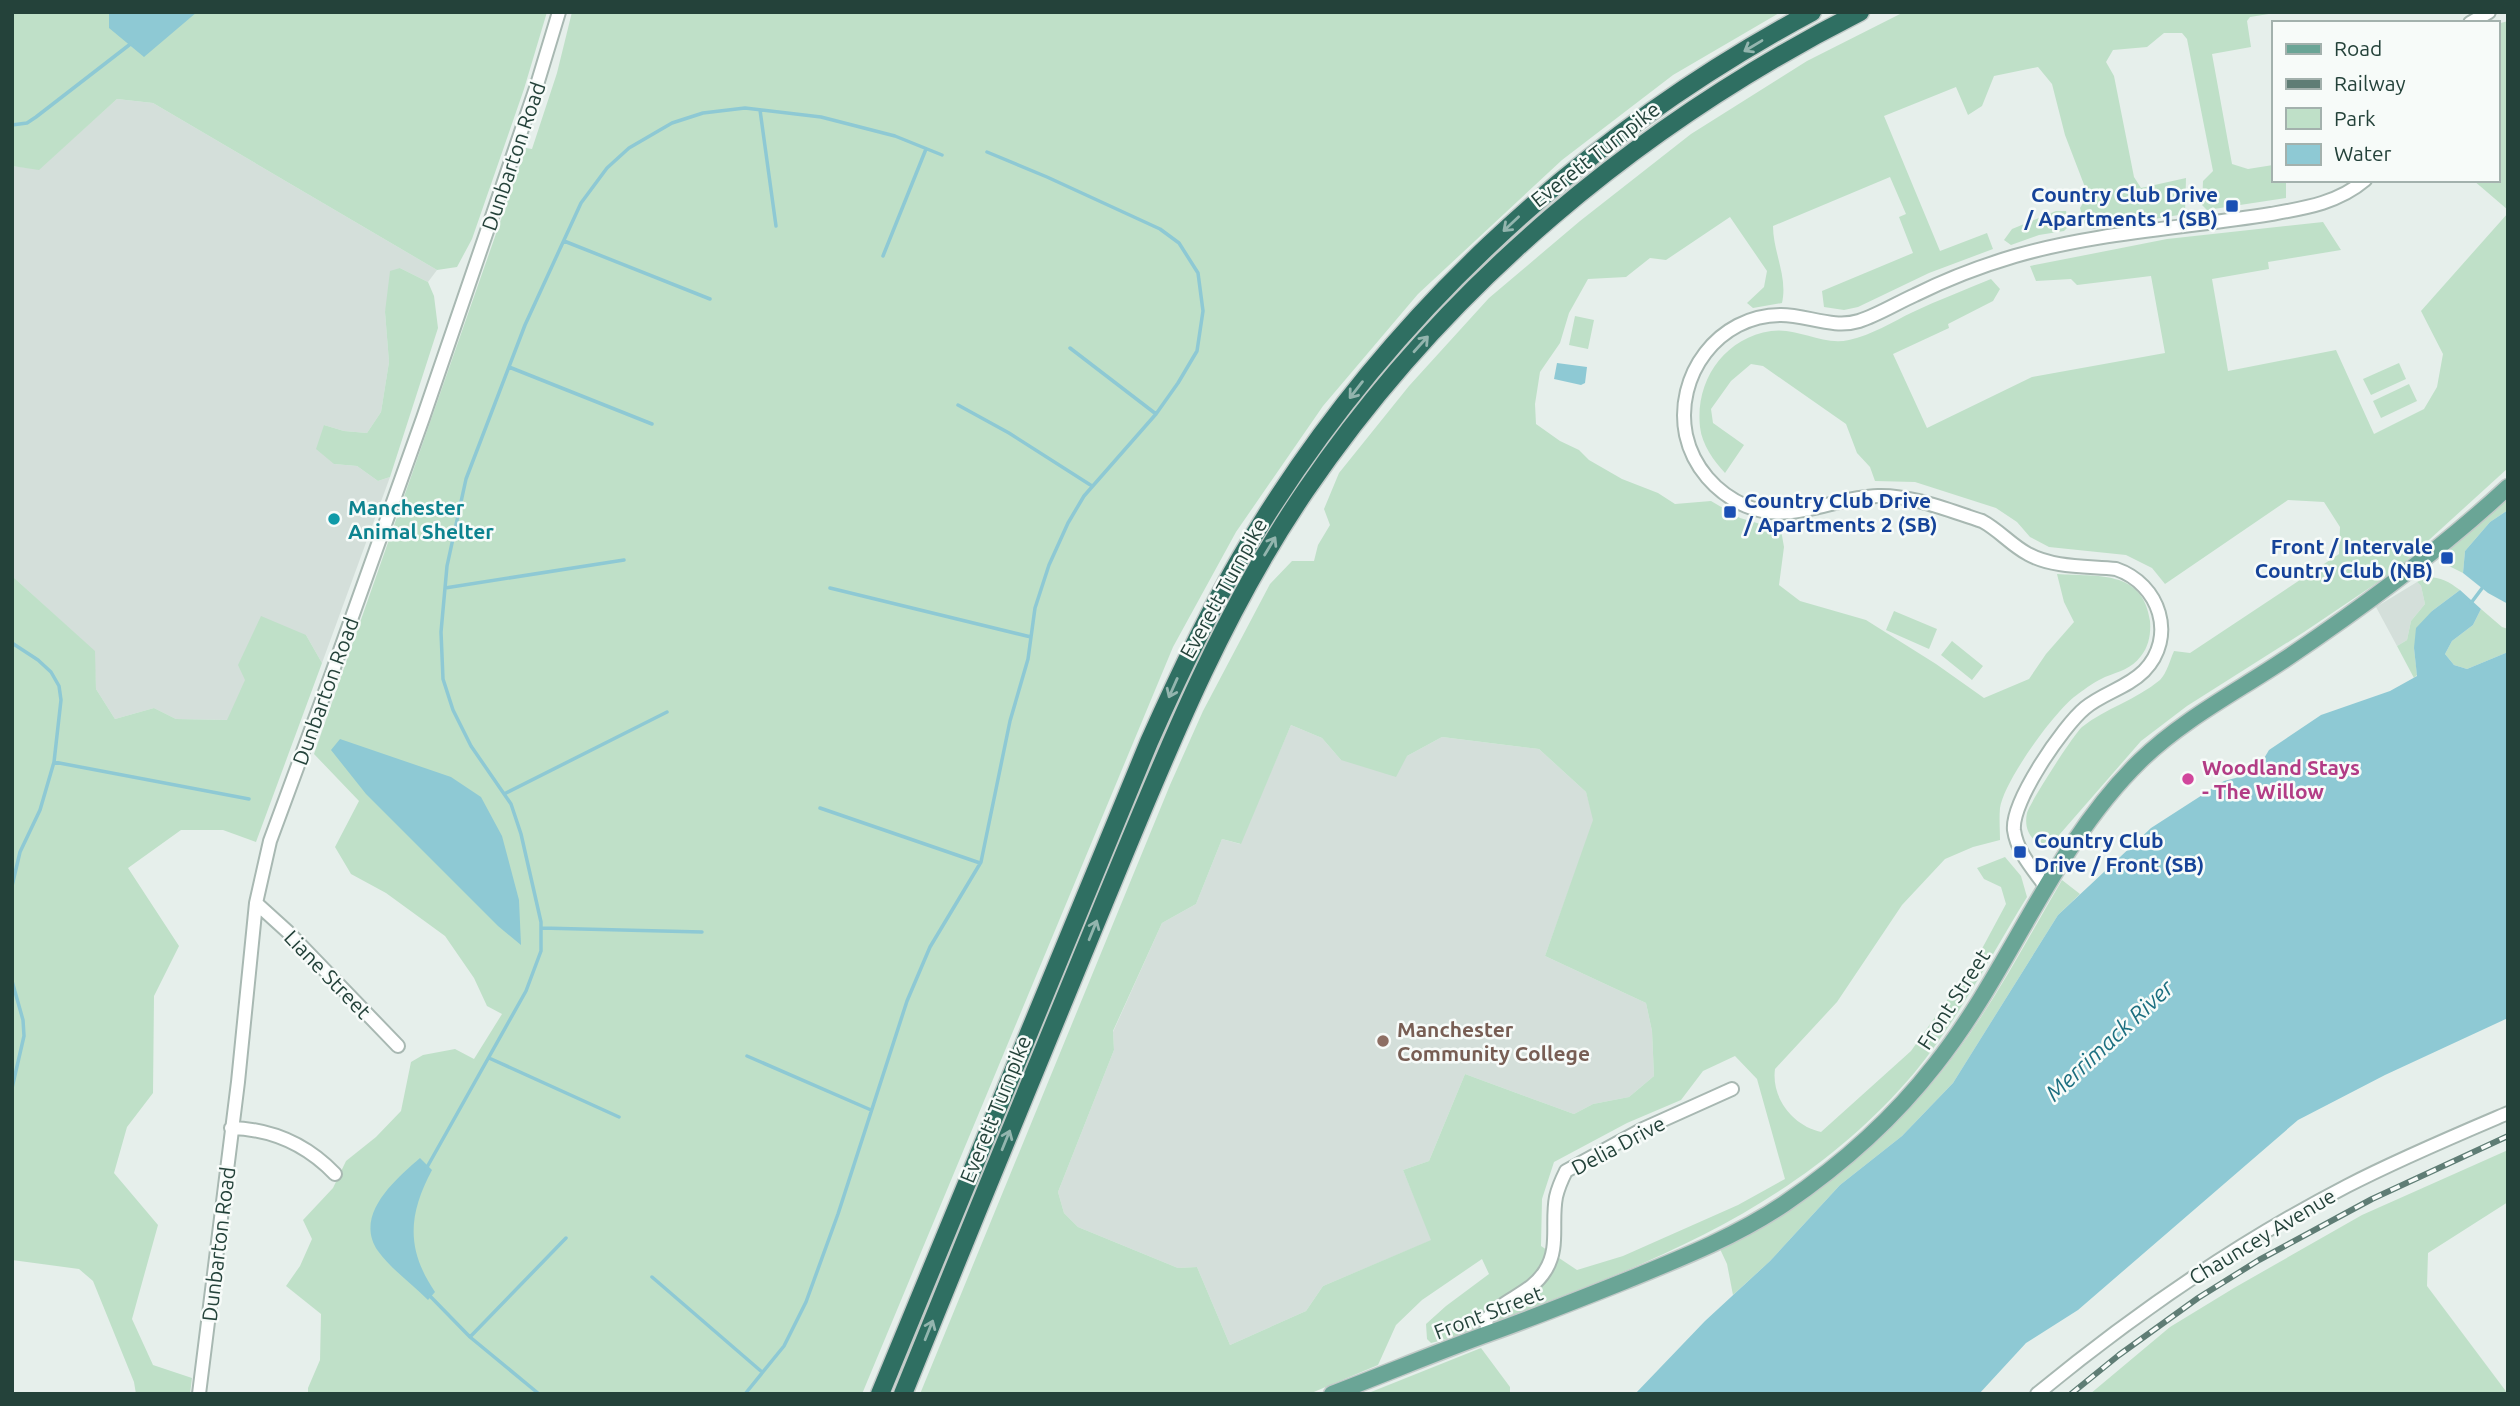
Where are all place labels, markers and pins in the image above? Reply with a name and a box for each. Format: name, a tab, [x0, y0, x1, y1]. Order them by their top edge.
place label: Country Club Drive / Apartments 1 (SB)	[2023, 182, 2218, 230]
marker: Country Club Drive / Apartments 1 (SB)	[2224, 198, 2240, 214]
place label: Country Club Drive / Apartments 2 (SB)	[1743, 488, 1938, 536]
place label: Manchester Animal Shelter	[348, 495, 494, 543]
marker: Country Club Drive / Apartments 2 (SB)	[1722, 504, 1738, 520]
marker: Manchester Animal Shelter	[326, 511, 342, 527]
place label: Front / Intervale Country Club (NB)	[2255, 534, 2433, 582]
marker: Front / Intervale Country Club (NB)	[2439, 550, 2455, 566]
place label: Woodland Stays - The Willow	[2202, 755, 2360, 803]
marker: Woodland Stays - The Willow	[2180, 771, 2196, 787]
place label: Country Club Drive / Front (SB)	[2034, 828, 2204, 876]
marker: Country Club Drive / Front (SB)	[2012, 844, 2028, 860]
place label: Manchester Community College	[1397, 1017, 1590, 1065]
marker: Manchester Community College	[1375, 1033, 1391, 1049]

